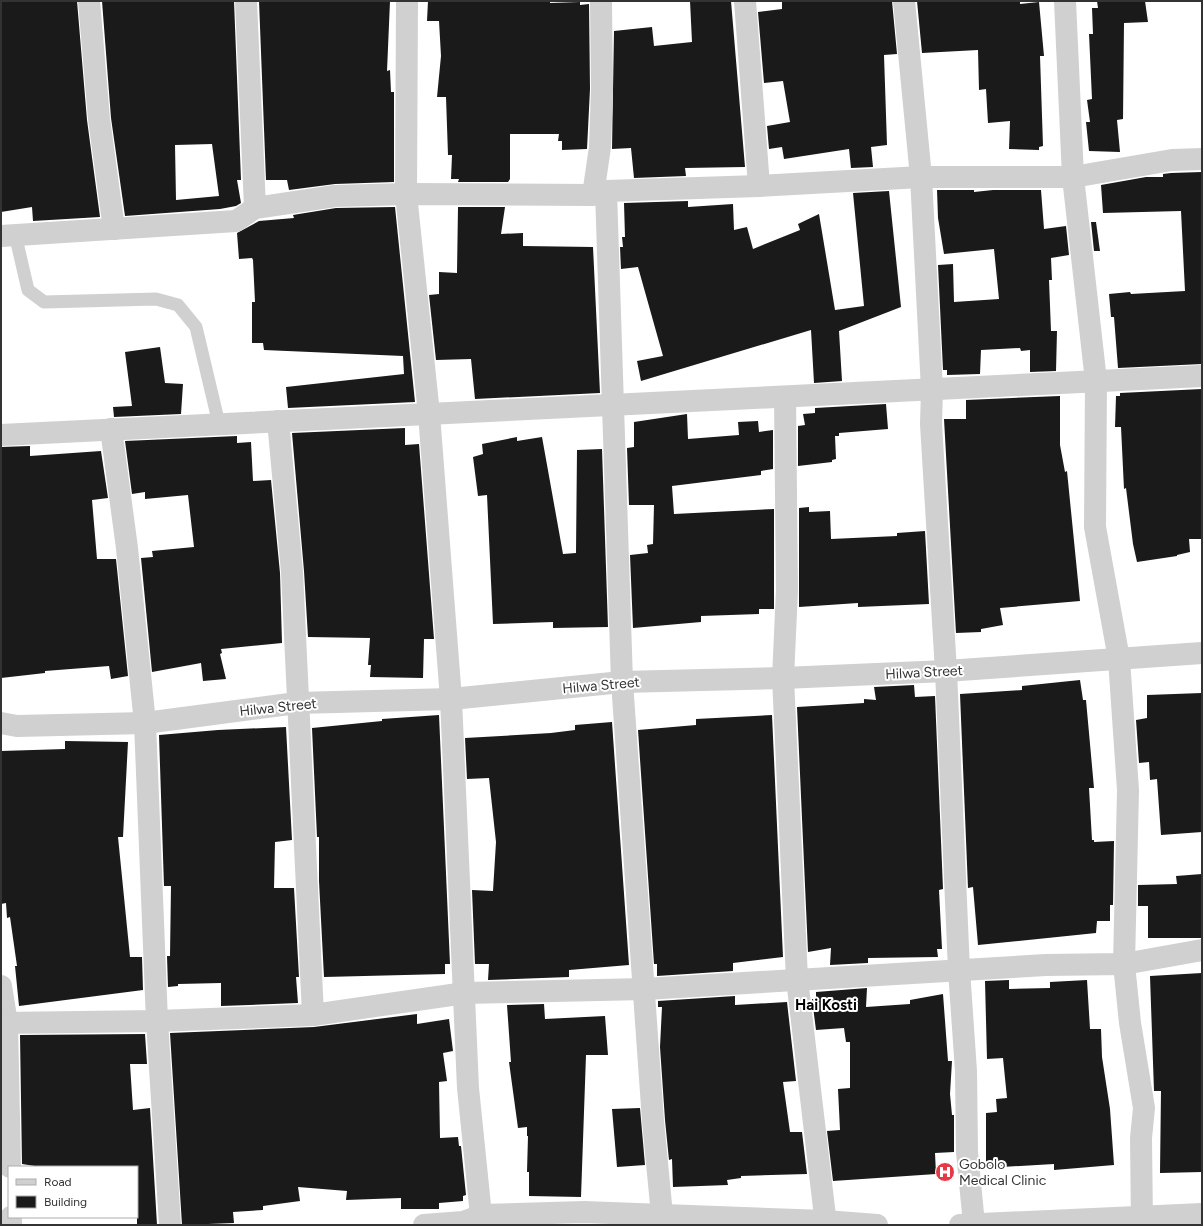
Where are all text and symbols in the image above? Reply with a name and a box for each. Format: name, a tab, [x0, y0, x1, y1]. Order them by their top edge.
street label: Hilwa Street	[885, 662, 963, 683]
street label: Hilwa Street	[562, 674, 640, 697]
street label: Hilwa Street	[239, 695, 317, 720]
district label: Hai Kosti	[795, 996, 857, 1014]
place label: Gobolo Medical Clinic	[959, 1156, 1047, 1189]
hospital icon: Gobolo Medical Clinic	[934, 1161, 956, 1183]
legend	[8, 1166, 138, 1218]
text: Road	[44, 1175, 72, 1189]
text: Building	[44, 1195, 87, 1209]

